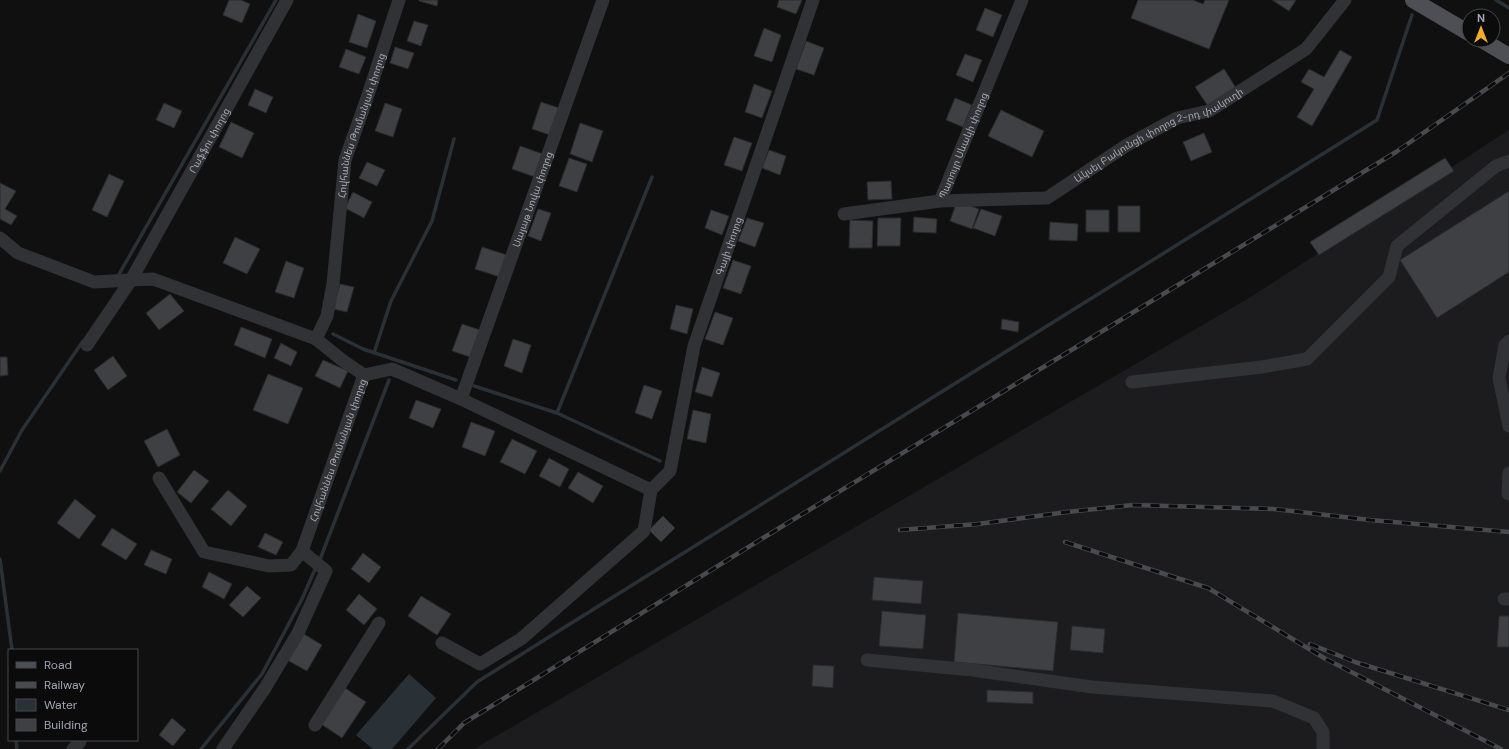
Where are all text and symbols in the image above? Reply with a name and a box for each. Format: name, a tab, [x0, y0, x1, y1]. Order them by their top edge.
north arrow	[1461, 8, 1501, 48]
text: N	[1477, 11, 1485, 25]
street label: Հովհաննես Թումանյան փողոց	[335, 52, 388, 199]
street label: Ակսել Բակունցի փողոց 2-րդ փակուղի	[1071, 85, 1246, 185]
street label: Պարույր Սևակի փողոց	[936, 90, 991, 201]
street label: Րաֆֆու փողոց	[186, 105, 233, 175]
street label: Սայաթ Նովա փողոց	[510, 150, 556, 249]
street label: Գայի փողոց	[713, 215, 745, 277]
street label: Հովհաննես Թումանյան փողոց	[307, 377, 369, 523]
legend	[8, 649, 138, 741]
text: Road	[44, 657, 72, 673]
text: Railway	[44, 677, 85, 693]
text: Water	[44, 697, 78, 713]
text: Building	[44, 717, 88, 733]

